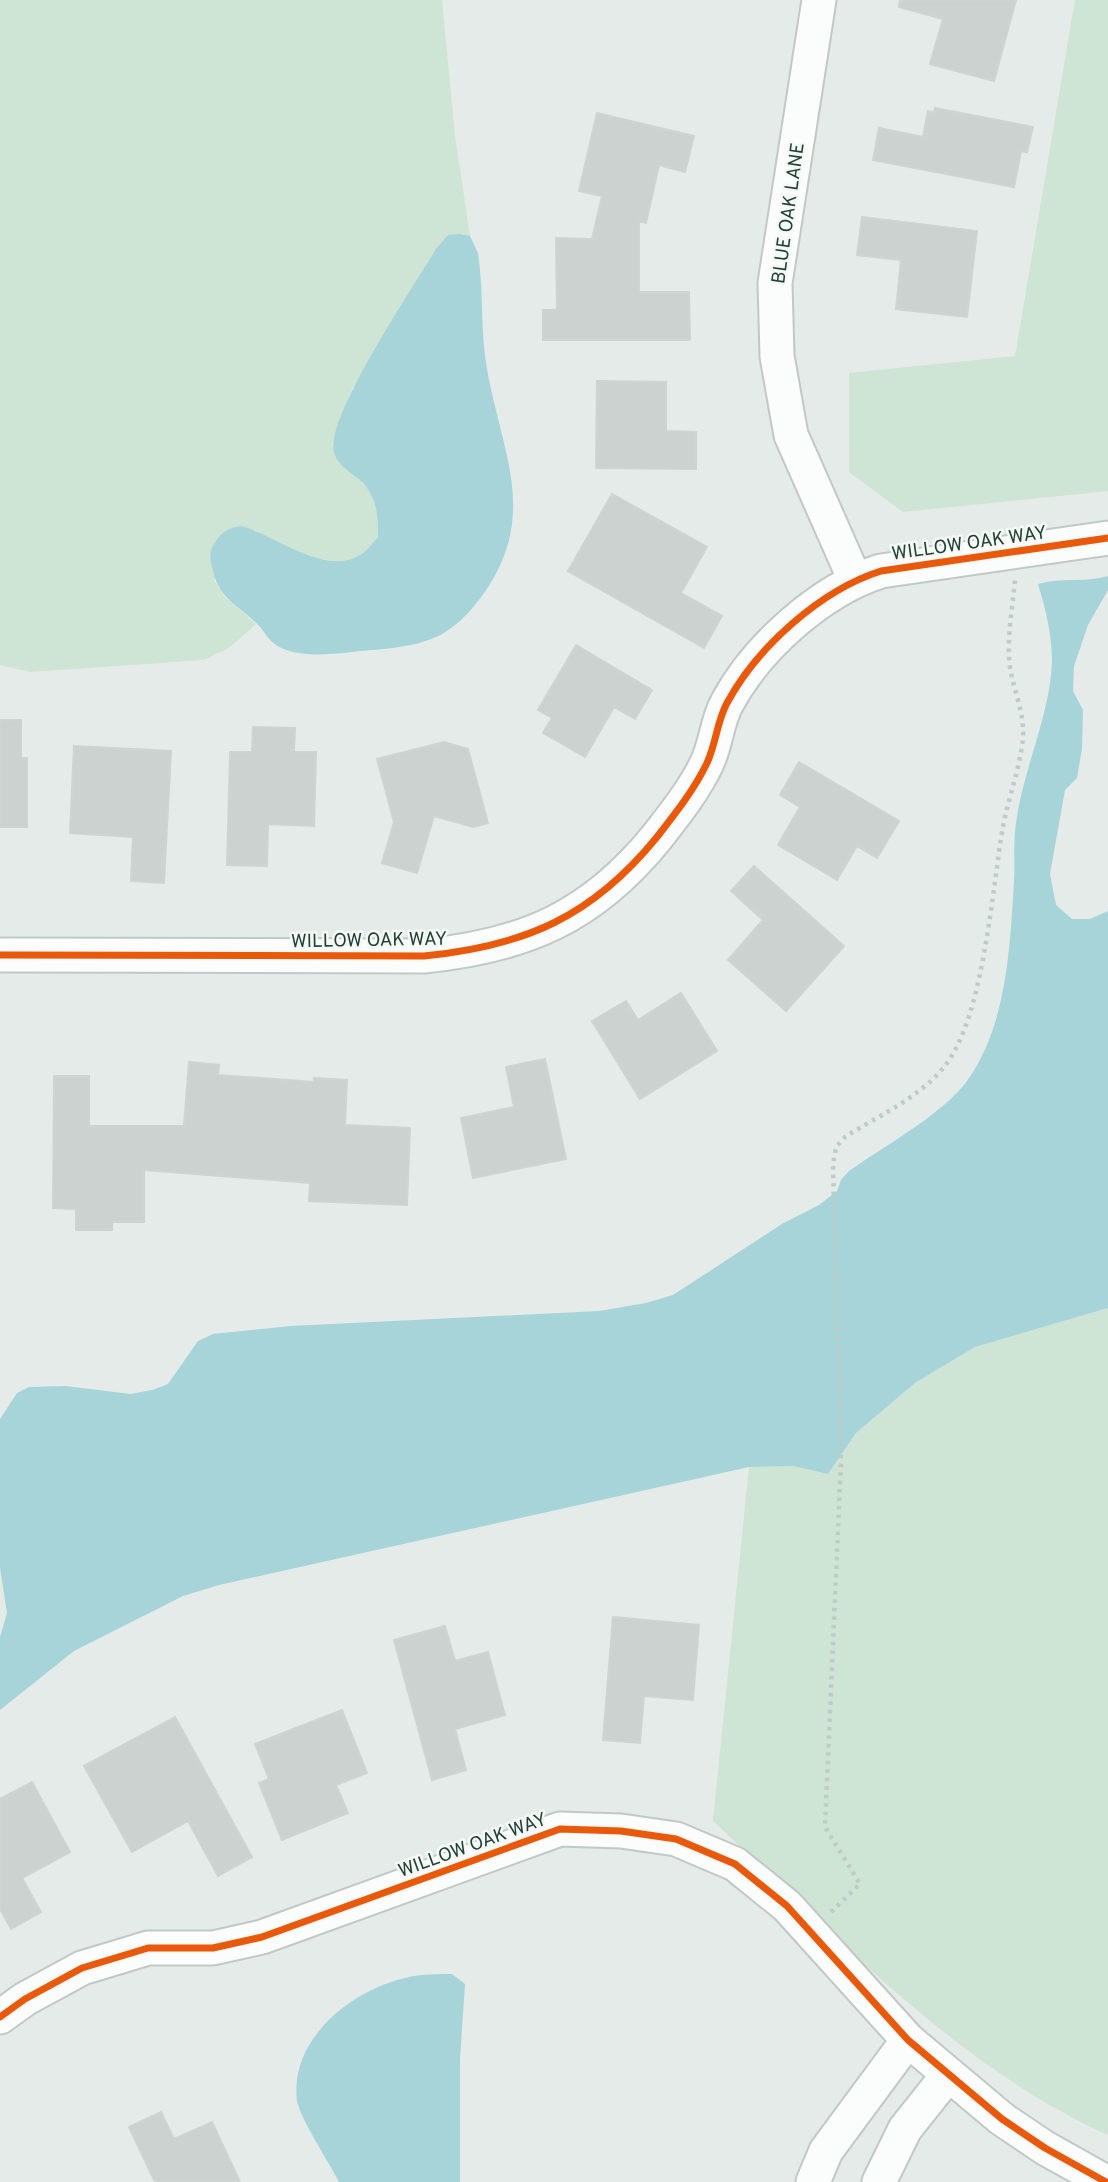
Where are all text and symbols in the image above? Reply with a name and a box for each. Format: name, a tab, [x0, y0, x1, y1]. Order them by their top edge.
street label: BLUE OAK LANE	[767, 141, 811, 286]
street label: WILLOW OAK WAY	[890, 521, 1048, 567]
street label: WILLOW OAK WAY	[291, 928, 447, 954]
street label: WILLOW OAK WAY	[395, 1808, 550, 1884]

